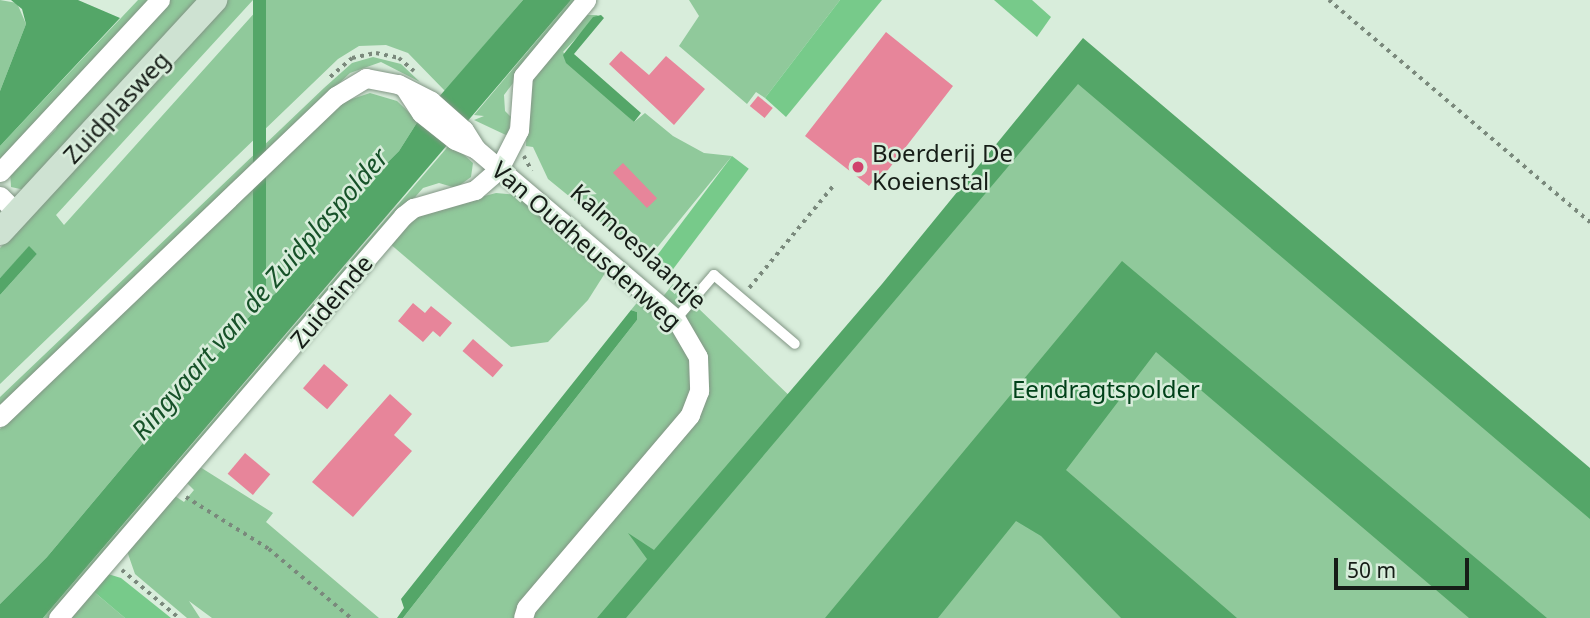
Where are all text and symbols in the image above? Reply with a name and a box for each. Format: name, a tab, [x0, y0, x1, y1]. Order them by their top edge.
street label: Zuidplasweg	[57, 45, 175, 169]
place label: Boerderij De Koeienstal	[872, 139, 1013, 195]
water label: Ringvaart van de Zuidplaspolder	[125, 142, 395, 446]
street label: Van Oudheusdenweg	[486, 155, 688, 335]
marker: Boerderij De Koeienstal	[850, 159, 866, 175]
street label: Kalmoeslaantje	[565, 177, 713, 315]
street label: Zuideinde	[284, 249, 378, 353]
park label: Eendragtspolder	[1012, 375, 1200, 403]
scale bar	[1338, 544, 1473, 588]
text: 50 m	[1347, 556, 1396, 584]

